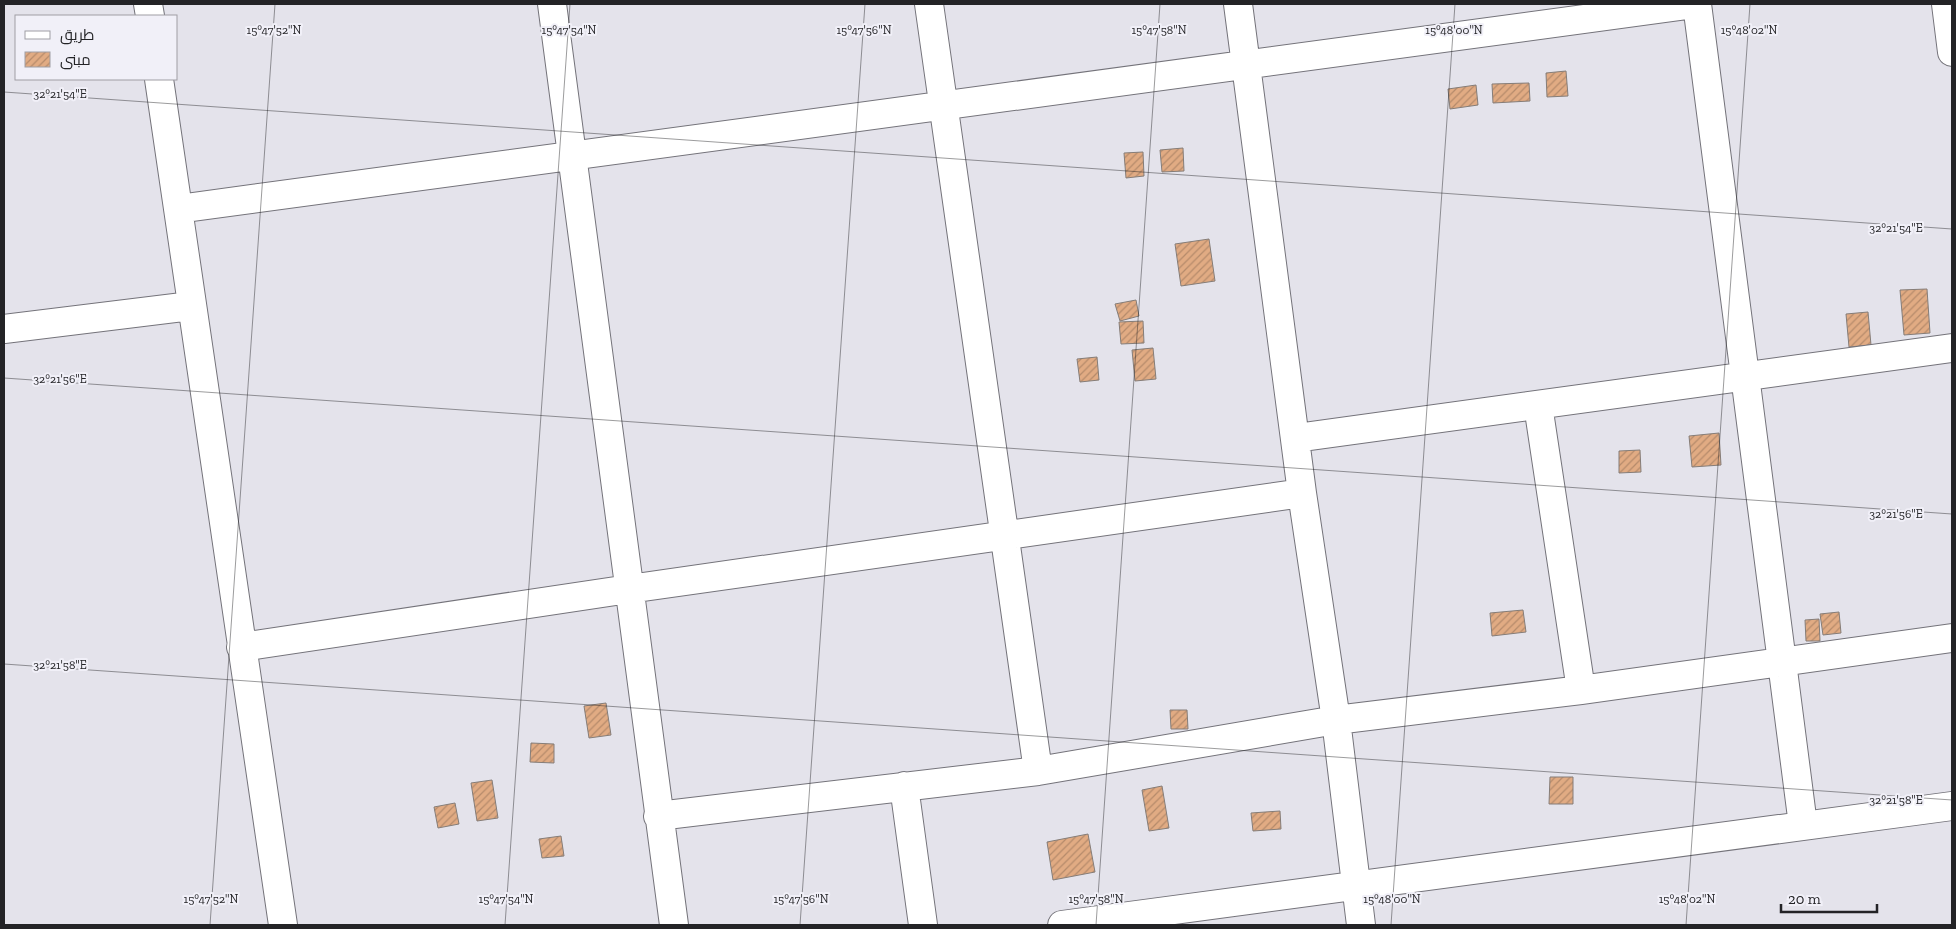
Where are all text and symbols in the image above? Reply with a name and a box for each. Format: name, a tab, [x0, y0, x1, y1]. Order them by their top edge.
legend	[15, 15, 178, 80]
text: 15°47'52"N	[247, 23, 302, 37]
text: 15°47'54"N	[542, 23, 597, 37]
text: 15°47'56"N	[836, 23, 892, 37]
text: 15°47'58"N	[1131, 23, 1187, 37]
text: 15°48'00"N	[1425, 23, 1483, 37]
text: 15°48'02"N	[1721, 23, 1777, 37]
text: طريق	[60, 26, 94, 45]
text: مبنى	[60, 51, 91, 70]
text: 32°21'54"E	[33, 87, 87, 101]
text: 32°21'54"E	[1869, 221, 1923, 235]
text: 32°21'56"E	[33, 372, 87, 386]
text: 32°21'56"E	[1869, 507, 1923, 521]
text: 32°21'58"E	[33, 658, 87, 672]
text: 32°21'58"E	[1869, 793, 1923, 807]
scale bar	[1781, 882, 1877, 914]
text: 20 m	[1788, 890, 1821, 908]
text: 15°47'52"N	[184, 892, 239, 906]
text: 15°47'54"N	[479, 892, 534, 906]
text: 15°47'56"N	[773, 892, 829, 906]
text: 15°47'58"N	[1068, 892, 1124, 906]
text: 15°48'00"N	[1363, 892, 1421, 906]
text: 15°48'02"N	[1659, 892, 1715, 906]

